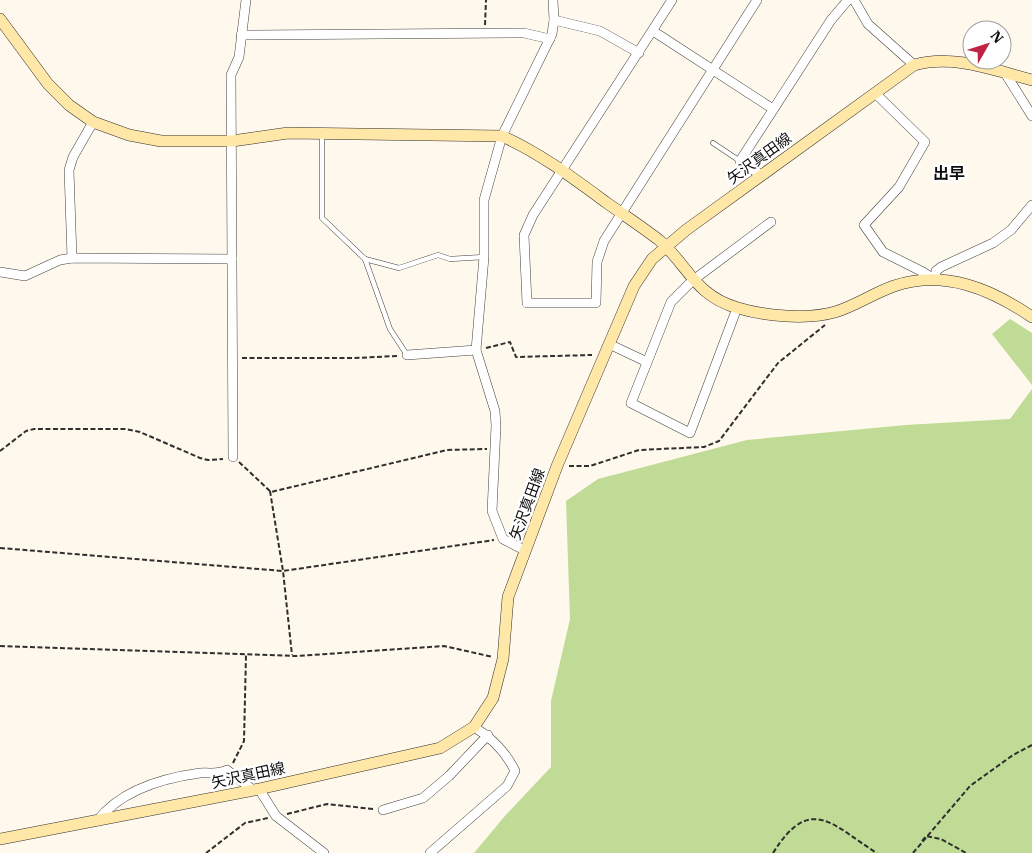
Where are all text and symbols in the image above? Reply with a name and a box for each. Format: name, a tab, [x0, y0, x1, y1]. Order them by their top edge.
north arrow	[962, 20, 1012, 70]
text: N	[987, 27, 1008, 47]
street label: 矢沢真田線	[723, 128, 795, 188]
district label: 出早	[933, 163, 965, 183]
street label: 矢沢真田線	[505, 466, 549, 542]
street label: 矢沢真田線	[209, 758, 287, 792]

